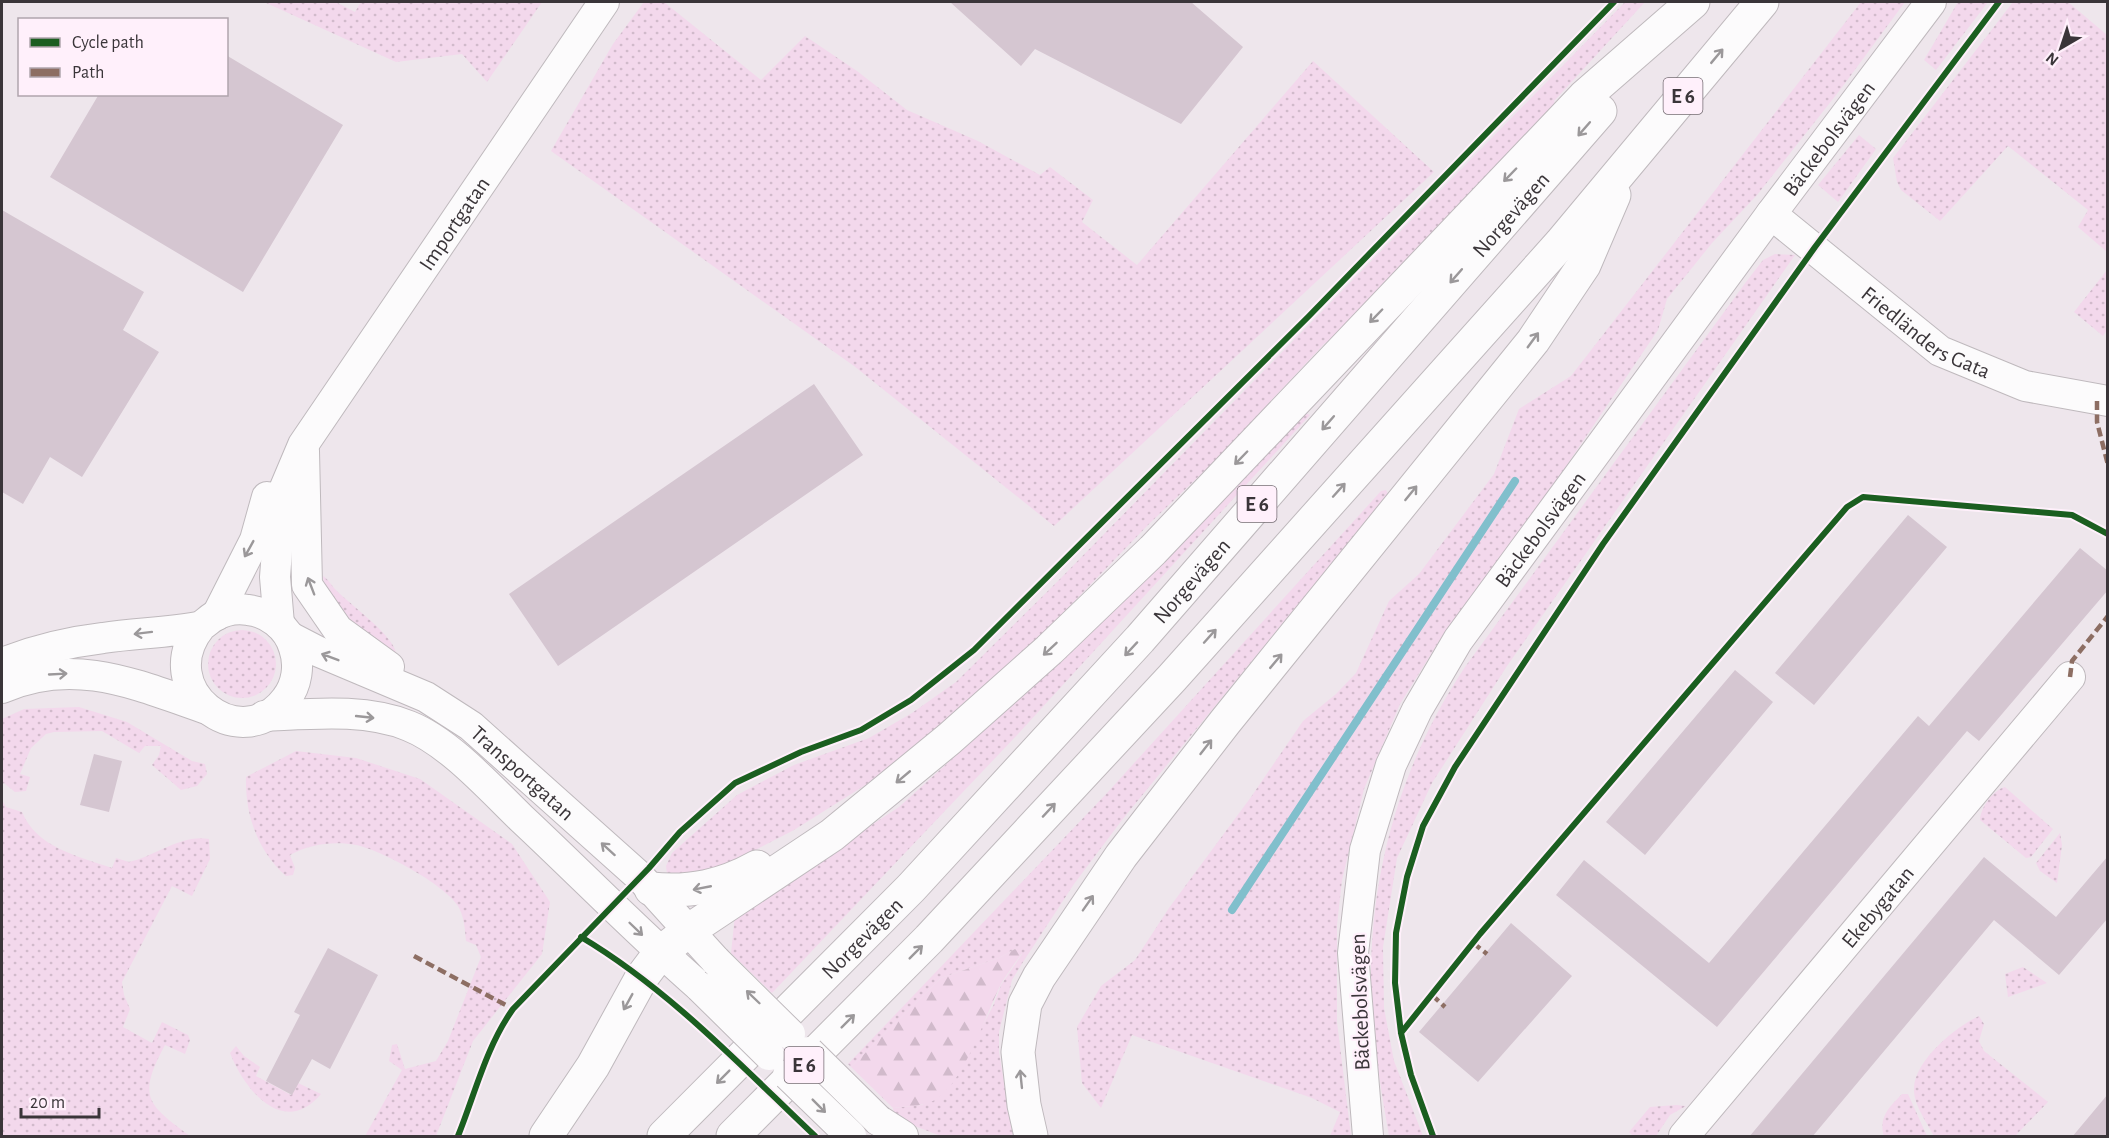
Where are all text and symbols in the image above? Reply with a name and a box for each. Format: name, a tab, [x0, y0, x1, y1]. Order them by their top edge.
legend	[18, 18, 228, 96]
north arrow	[2031, 18, 2091, 78]
text: Cycle path	[72, 34, 144, 52]
one-way arrow	[1710, 49, 1724, 64]
text: N	[2043, 49, 2062, 69]
text: Path	[72, 64, 104, 82]
street label: Bäckebolsvägen	[1779, 77, 1879, 200]
road number: E 6	[1664, 78, 1702, 114]
one-way arrow	[1578, 121, 1591, 137]
one-way arrow	[1503, 167, 1517, 182]
street label: Norgevägen	[1468, 168, 1554, 261]
street label: Importgatan	[415, 173, 494, 275]
one-way arrow	[1449, 268, 1463, 283]
street label: Friedländers Gata	[1857, 282, 1993, 383]
one-way arrow	[1369, 309, 1383, 324]
one-way arrow	[1527, 333, 1539, 349]
one-way arrow	[1321, 415, 1335, 430]
one-way arrow	[1234, 450, 1248, 465]
street label: Bäckebolsvägen	[1491, 468, 1590, 591]
one-way arrow	[1332, 483, 1346, 498]
one-way arrow	[1405, 485, 1418, 501]
road number: E 6	[1238, 486, 1276, 522]
street label: Norgevägen	[1149, 534, 1234, 628]
one-way arrow	[243, 540, 255, 557]
one-way arrow	[304, 577, 315, 595]
one-way arrow	[133, 628, 153, 639]
one-way arrow	[1203, 629, 1217, 644]
one-way arrow	[1124, 641, 1138, 656]
one-way arrow	[1043, 642, 1058, 656]
one-way arrow	[321, 650, 340, 661]
one-way arrow	[1269, 653, 1282, 669]
one-way arrow	[47, 668, 67, 679]
one-way arrow	[354, 712, 374, 723]
street label: Transportgatan	[466, 722, 578, 825]
one-way arrow	[1199, 739, 1212, 755]
one-way arrow	[896, 770, 911, 784]
one-way arrow	[1042, 803, 1056, 818]
one-way arrow	[601, 842, 616, 856]
street label: Ekebygatan	[1837, 862, 1918, 952]
one-way arrow	[693, 883, 712, 894]
street label: Norgevägen	[818, 894, 907, 983]
one-way arrow	[1082, 895, 1094, 911]
one-way arrow	[628, 921, 643, 936]
street label: Bäckebolsvägen	[1347, 933, 1373, 1071]
one-way arrow	[908, 945, 923, 960]
one-way arrow	[746, 990, 761, 1005]
one-way arrow	[622, 993, 634, 1010]
one-way arrow	[841, 1013, 856, 1028]
road number: E 6	[784, 1047, 824, 1083]
one-way arrow	[715, 1069, 730, 1084]
one-way arrow	[1016, 1069, 1027, 1089]
scale bar	[21, 1081, 99, 1119]
text: 20 m	[30, 1094, 65, 1112]
one-way arrow	[812, 1098, 827, 1113]

